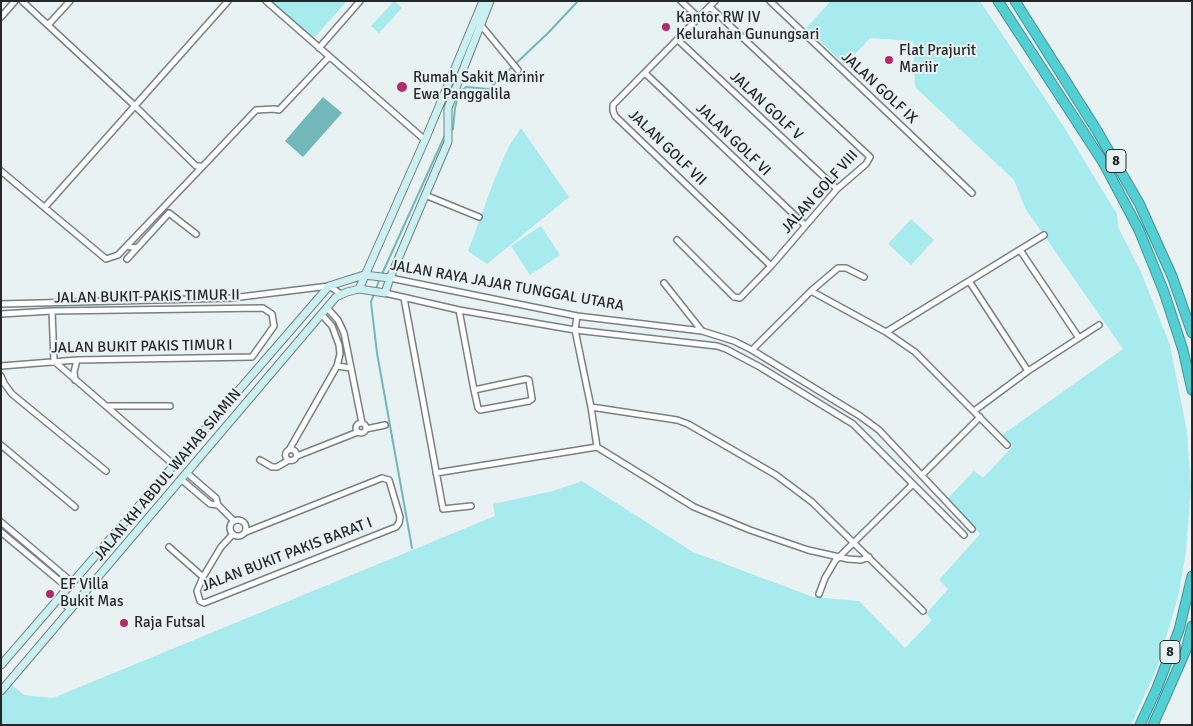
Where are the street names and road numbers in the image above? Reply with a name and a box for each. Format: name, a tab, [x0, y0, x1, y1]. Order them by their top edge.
street label: JALAN GOLF IX	[837, 48, 921, 128]
street label: JALAN GOLF V	[726, 68, 806, 144]
street label: JALAN GOLF VI	[692, 100, 774, 180]
street label: JALAN GOLF VII	[624, 106, 710, 190]
street label: JALAN GOLF VIII	[778, 147, 862, 237]
road number: 8	[1106, 150, 1126, 172]
street label: JALAN RAYA JAJAR TUNGGAL UTARA	[389, 257, 625, 315]
street label: JALAN BUKIT PAKIS TIMUR II	[54, 286, 240, 308]
street label: JALAN BUKIT PAKIS TIMUR I	[51, 336, 233, 358]
street label: JALAN KH ABDUL WAHAB SIAMIN	[91, 385, 245, 565]
street label: JALAN BUKIT PAKIS BARAT I	[199, 514, 375, 596]
road number: 8	[1160, 640, 1180, 664]

